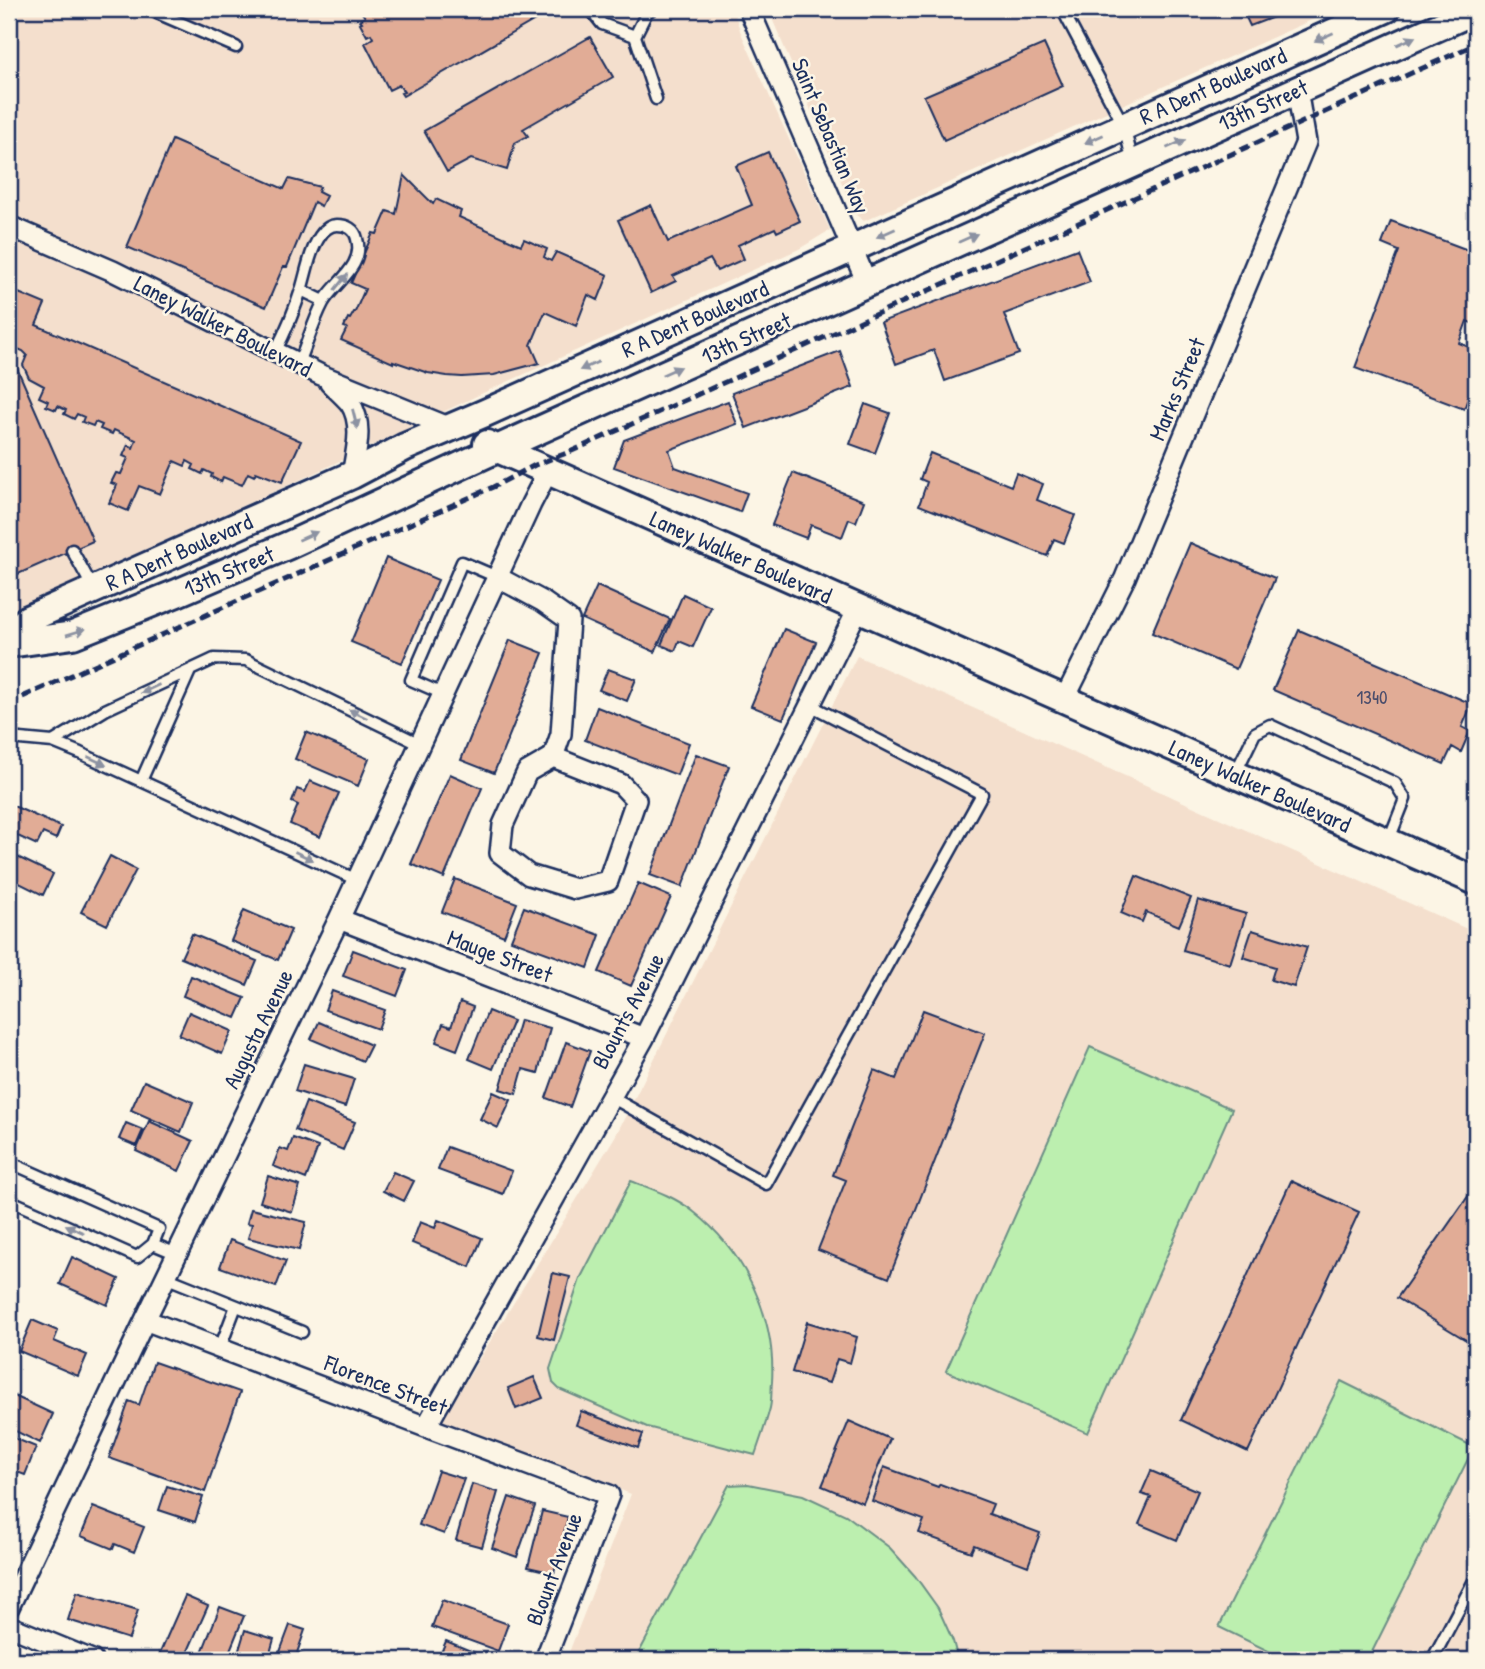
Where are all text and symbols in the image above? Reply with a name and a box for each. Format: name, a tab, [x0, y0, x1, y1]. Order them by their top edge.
one-way arrow	[1314, 31, 1334, 43]
one-way arrow	[1395, 35, 1416, 46]
street label: R A Dent Boulevard	[1135, 39, 1291, 132]
street label: Saint Sebastian Way	[785, 53, 878, 219]
street label: 13th Street	[1213, 71, 1314, 138]
one-way arrow	[1084, 133, 1104, 145]
one-way arrow	[1165, 138, 1186, 149]
one-way arrow	[876, 227, 896, 239]
one-way arrow	[958, 232, 978, 244]
street label: Laney Walker Boulevard	[129, 267, 317, 384]
street label: R A Dent Boulevard	[617, 272, 773, 365]
one-way arrow	[333, 273, 348, 291]
street label: 13th Street	[696, 304, 797, 371]
street label: Marks Street	[1141, 332, 1212, 445]
one-way arrow	[579, 361, 600, 372]
one-way arrow	[661, 365, 682, 376]
one-way arrow	[350, 408, 361, 430]
street label: Laney Walker Boulevard	[645, 503, 837, 611]
street label: R A Dent Boulevard	[101, 505, 257, 598]
one-way arrow	[298, 530, 319, 541]
street label: 13th Street	[179, 537, 280, 603]
one-way arrow	[65, 627, 86, 637]
one-way arrow	[140, 683, 160, 695]
house number: 1340	[1356, 684, 1388, 710]
one-way arrow	[348, 709, 368, 720]
street label: Laney Walker Boulevard	[1164, 732, 1356, 840]
one-way arrow	[87, 756, 108, 767]
one-way arrow	[294, 850, 314, 862]
street label: Mauge Street	[443, 921, 558, 990]
street label: Blounts Avenue	[584, 947, 671, 1074]
street label: Augusta Avenue	[215, 964, 300, 1094]
one-way arrow	[65, 1223, 85, 1235]
street label: Florence Street	[319, 1347, 453, 1423]
street label: Blount Avenue	[518, 1508, 589, 1630]

